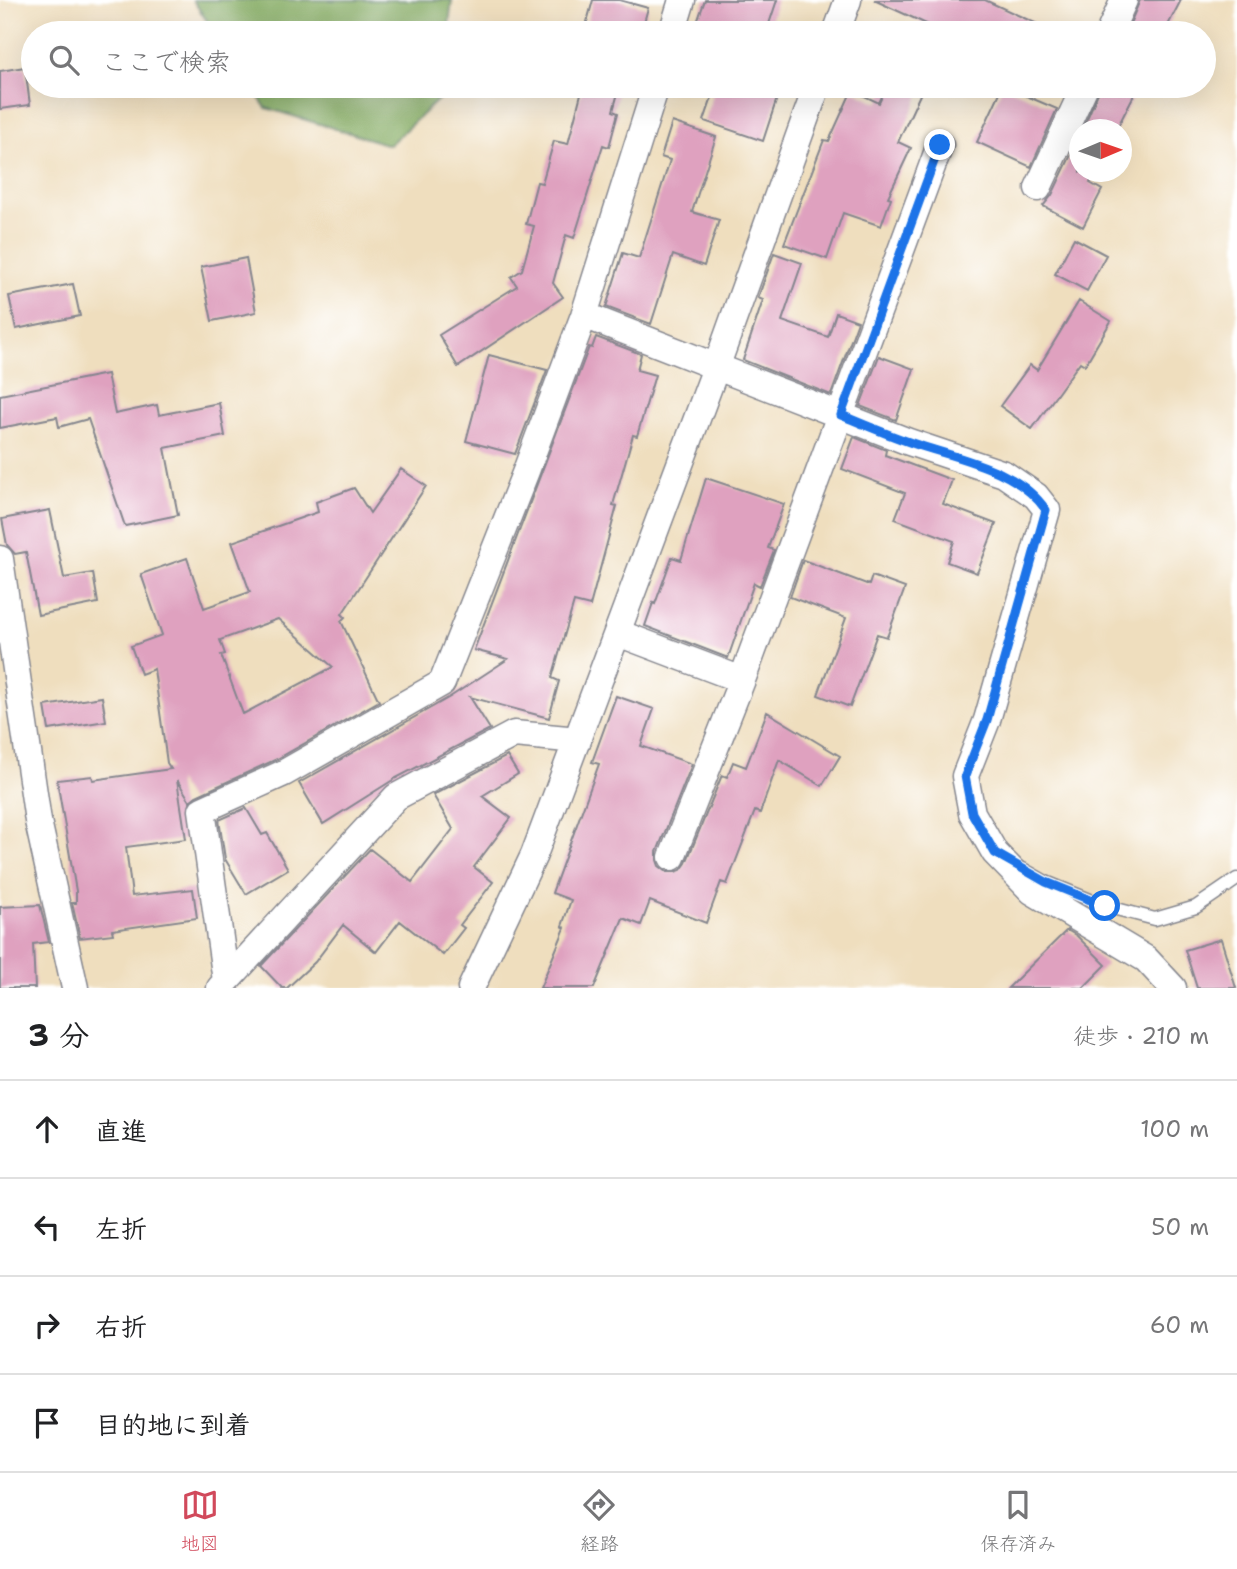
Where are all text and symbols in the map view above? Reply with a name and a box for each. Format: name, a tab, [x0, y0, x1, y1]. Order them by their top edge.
search box	[21, 21, 1216, 98]
icon: search	[45, 41, 83, 79]
text: ここで検索	[101, 44, 231, 79]
north arrow	[1069, 119, 1132, 182]
route end	[924, 129, 955, 160]
route start	[1089, 890, 1120, 921]
text: 3 分	[28, 1015, 89, 1056]
text: 徒歩 · 210 m	[1073, 1021, 1209, 1051]
icon: ahead	[28, 1110, 66, 1148]
text: 直進	[95, 1113, 147, 1148]
text: 100 m	[1140, 1114, 1209, 1144]
icon: left	[28, 1208, 66, 1246]
text: 左折	[95, 1211, 147, 1246]
text: 50 m	[1151, 1212, 1209, 1242]
icon: right	[28, 1306, 66, 1344]
text: 右折	[95, 1309, 147, 1344]
text: 60 m	[1150, 1310, 1209, 1340]
icon: arrive	[28, 1404, 66, 1442]
text: 目的地に到着	[95, 1407, 251, 1442]
tab: 地図	[181, 1486, 219, 1556]
tab: 経路	[580, 1486, 618, 1556]
tab: 保存済み	[980, 1486, 1056, 1556]

